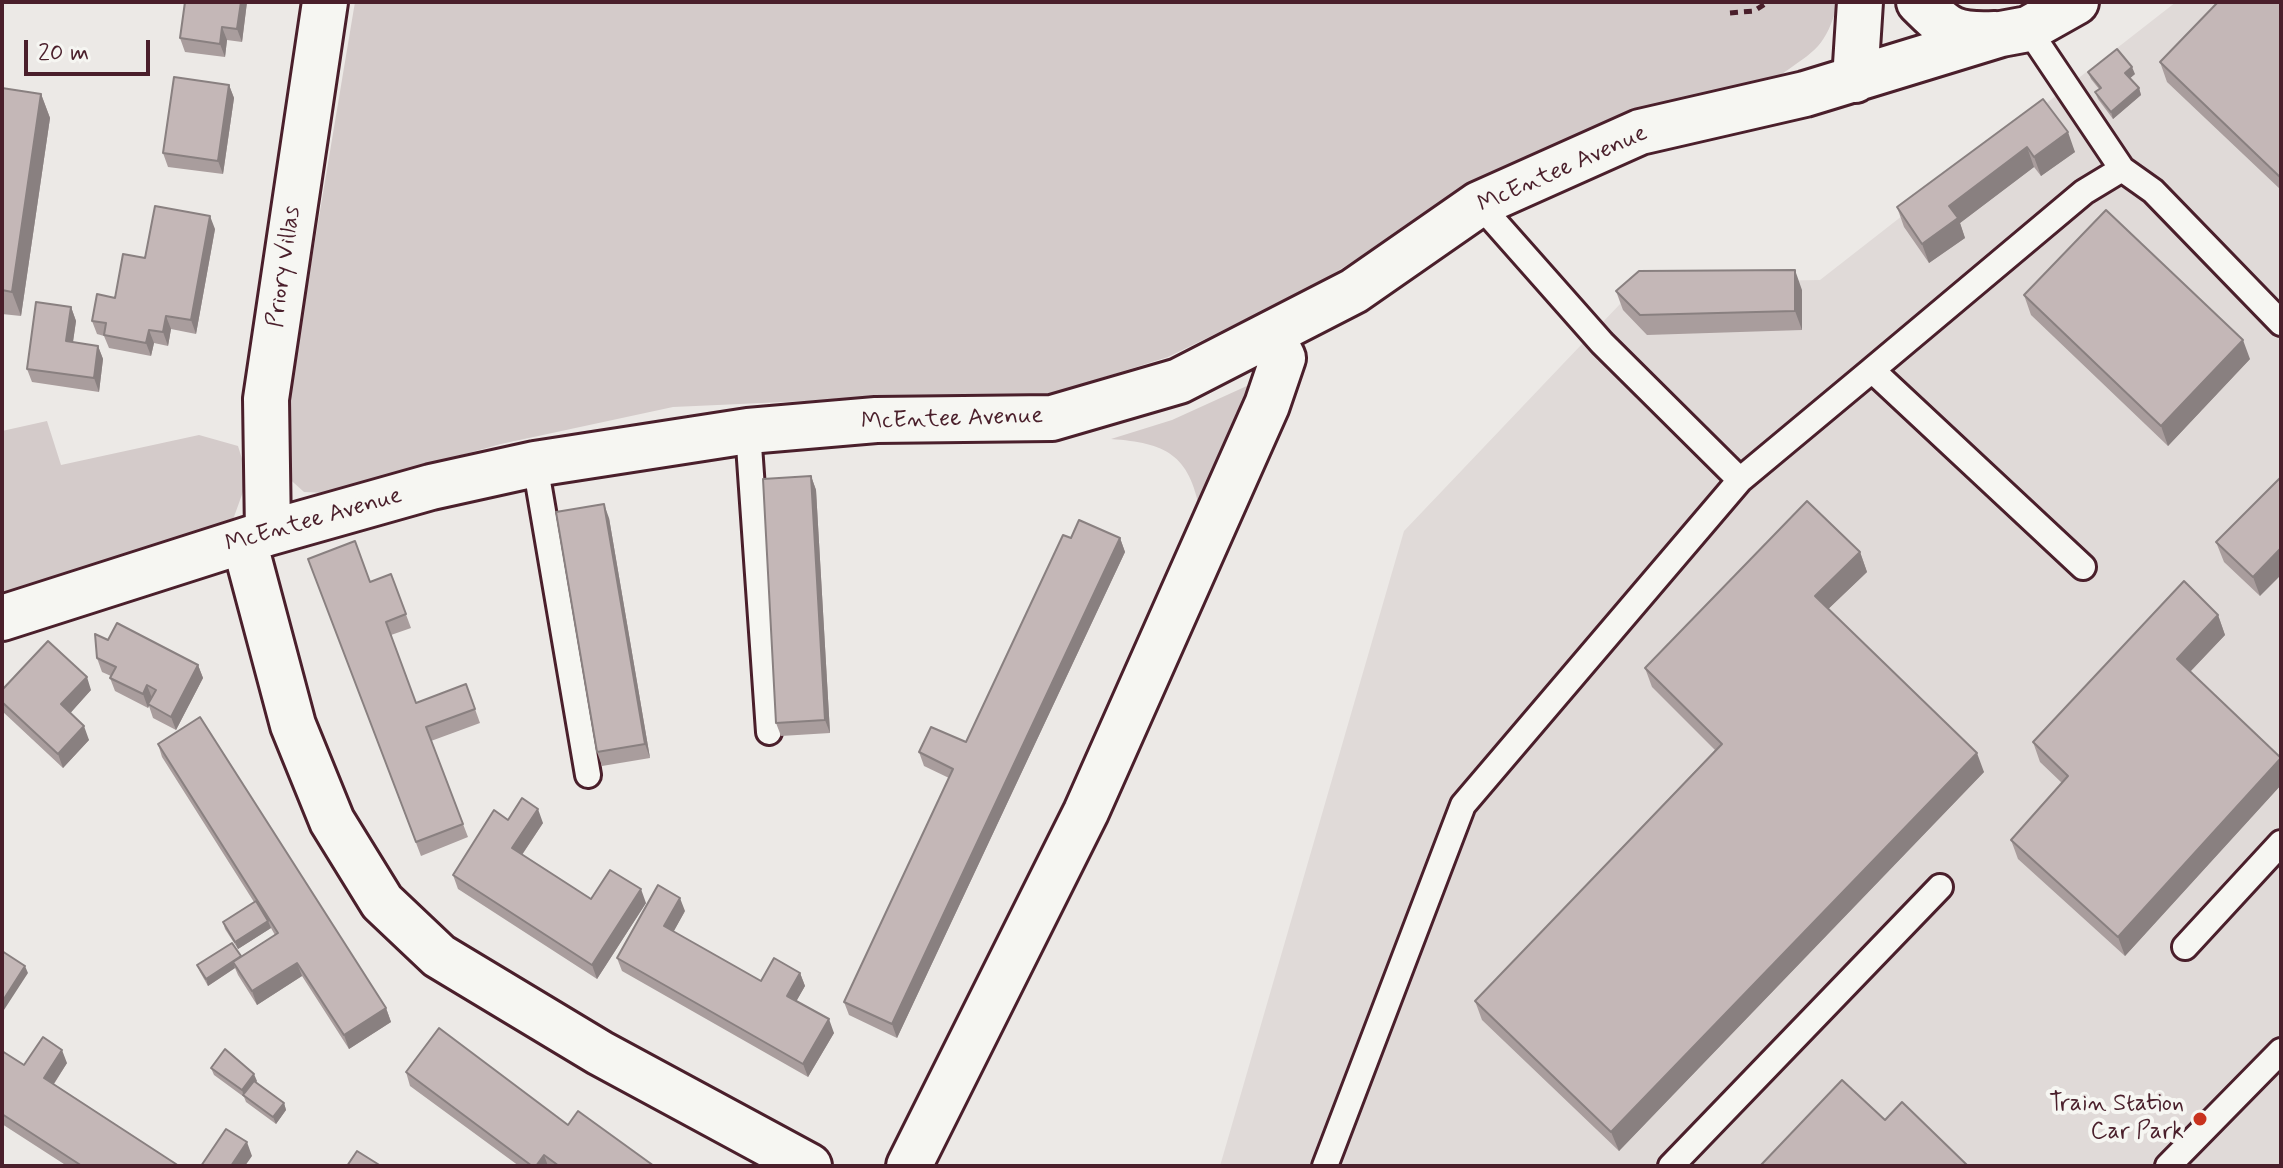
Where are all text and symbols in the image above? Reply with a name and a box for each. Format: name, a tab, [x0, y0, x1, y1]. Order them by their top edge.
scale bar	[28, 24, 154, 74]
text: 20 m	[38, 38, 89, 69]
street label: McEntee Avenue	[1474, 120, 1652, 220]
street label: Priory Villas	[262, 204, 308, 330]
street label: McEntee Avenue	[860, 402, 1044, 438]
street label: McEntee Avenue	[223, 482, 405, 560]
place label: Train Station Car Park	[2049, 1091, 2184, 1147]
marker: Train Station Car Park	[2191, 1110, 2209, 1128]

